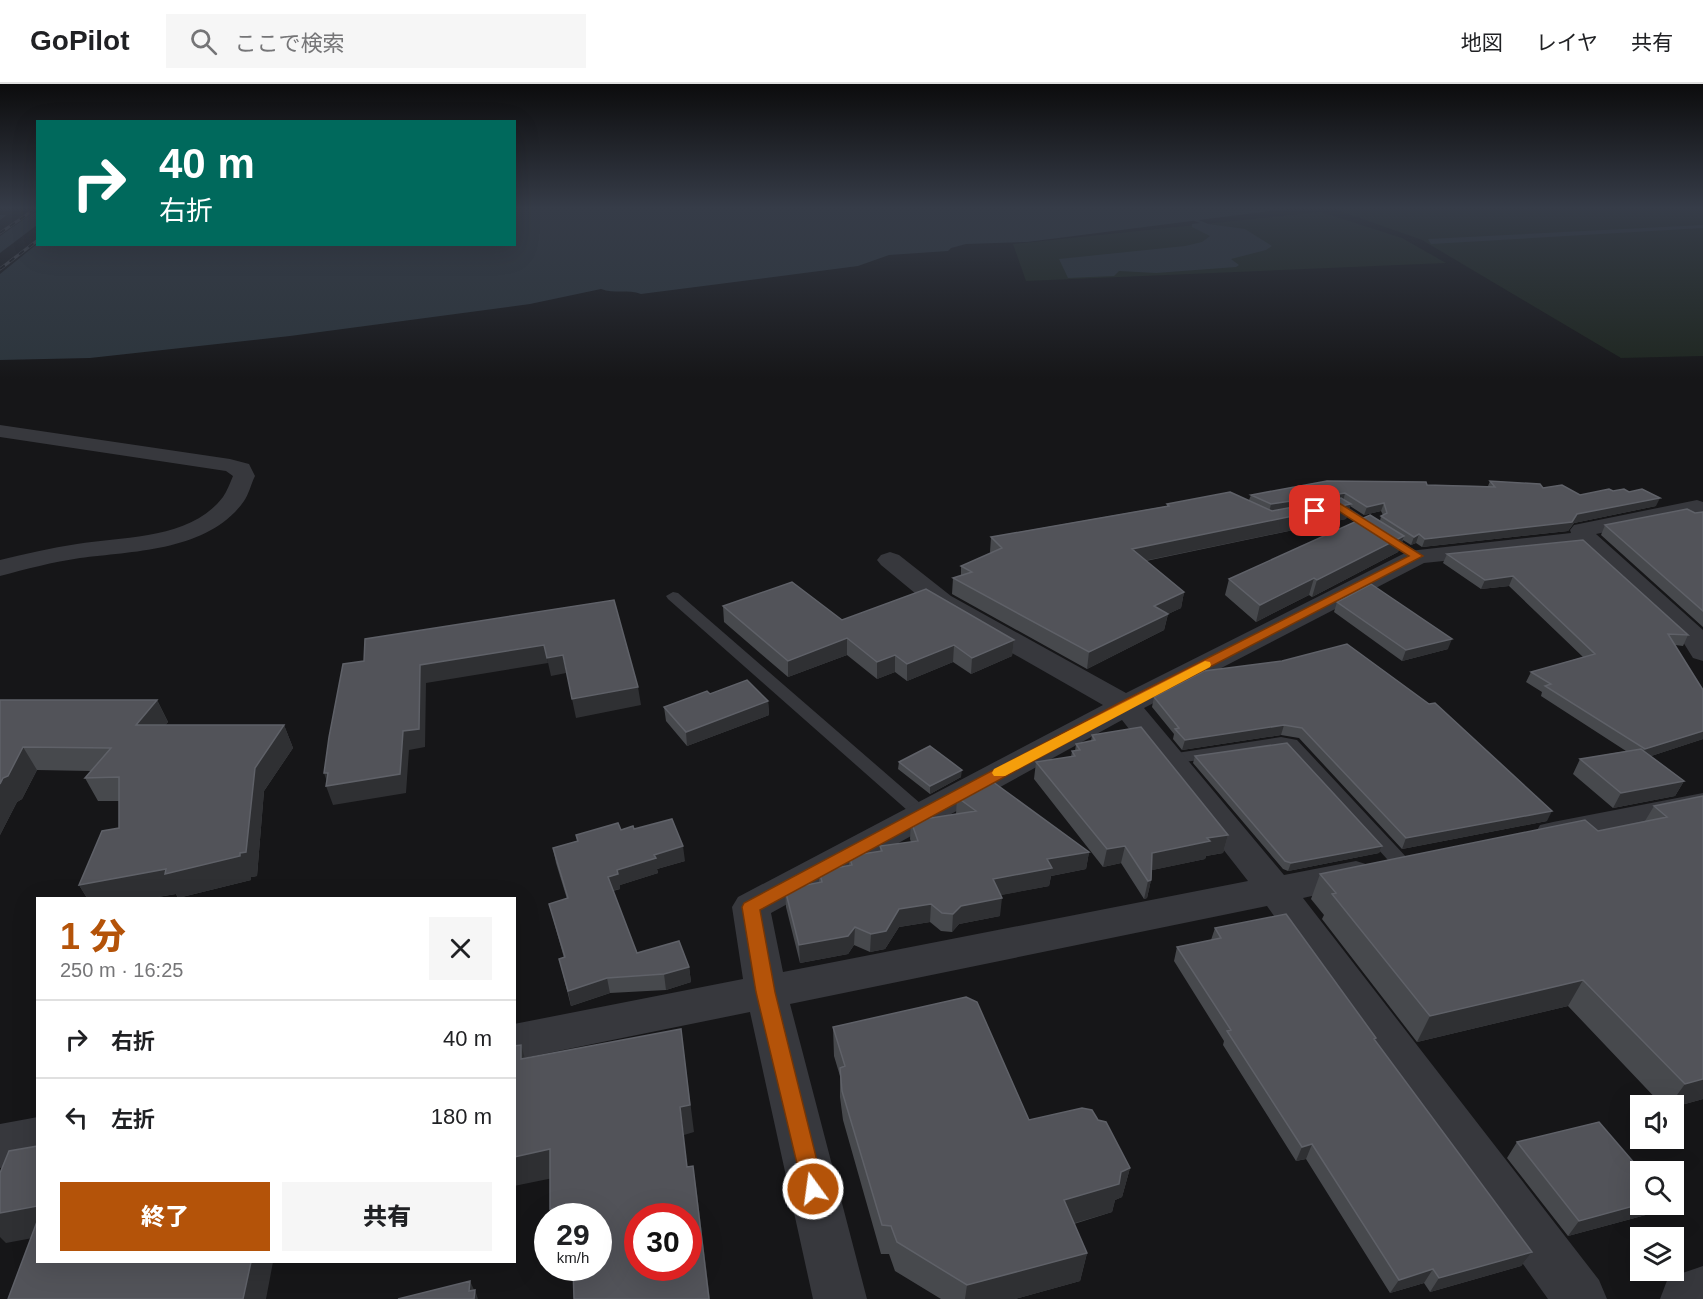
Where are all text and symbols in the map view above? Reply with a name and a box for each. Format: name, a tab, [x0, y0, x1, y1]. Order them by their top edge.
search box	[166, 14, 586, 68]
text: GoPilot	[30, 25, 130, 56]
icon: search	[187, 25, 220, 58]
text: ここで検索	[235, 31, 345, 56]
text: 地図	[1461, 31, 1503, 54]
text: レイヤ	[1536, 31, 1598, 54]
text: 共有	[1631, 31, 1673, 54]
text: 40 m	[159, 140, 255, 187]
icon: right	[60, 144, 138, 222]
text: 右折	[159, 196, 213, 226]
pin	[1289, 485, 1340, 536]
icon: arrive	[1298, 494, 1331, 527]
text: 1 分	[60, 916, 126, 957]
button: close	[429, 917, 492, 980]
text: 250 m · 16:25	[60, 959, 183, 981]
icon: right	[60, 1023, 93, 1056]
text: 40 m	[443, 1026, 492, 1051]
text: 右折	[111, 1029, 155, 1054]
map controls	[1630, 1095, 1684, 1281]
button: sound	[1630, 1095, 1684, 1149]
icon: left	[60, 1101, 93, 1134]
text: 180 m	[431, 1104, 492, 1129]
text: 左折	[111, 1107, 155, 1132]
position arrow	[781, 1157, 845, 1221]
button: search	[1630, 1161, 1684, 1215]
button: 終了	[60, 1182, 270, 1251]
button: 共有	[282, 1182, 492, 1251]
speed limit sign: 30	[624, 1203, 702, 1281]
text: 29	[556, 1218, 590, 1251]
button: layers	[1630, 1227, 1684, 1281]
text: km/h	[557, 1249, 589, 1266]

